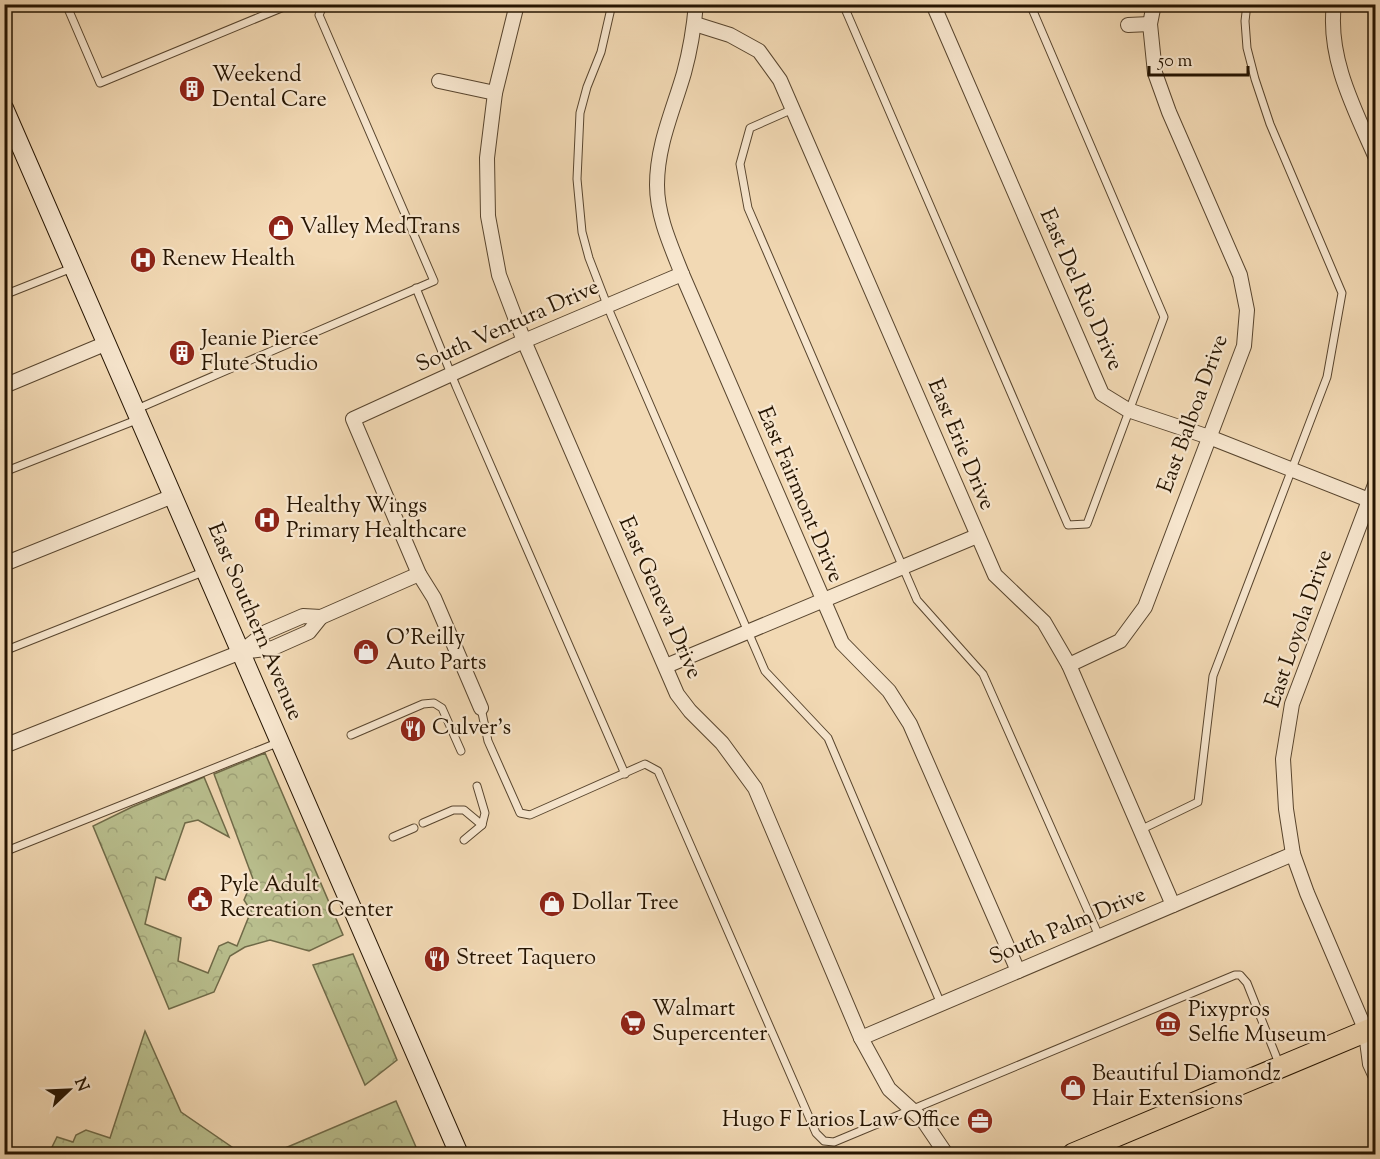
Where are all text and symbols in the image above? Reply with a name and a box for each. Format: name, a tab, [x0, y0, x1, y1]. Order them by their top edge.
scale bar	[1149, 39, 1248, 77]
text: 50 m	[1157, 49, 1193, 75]
place label: Weekend Dental Care	[212, 60, 327, 117]
building icon: Weekend Dental Care	[177, 74, 207, 104]
street label: East Del Rio Drive	[1030, 204, 1130, 376]
place label: Valley MedTrans	[300, 212, 460, 244]
shop icon: Valley MedTrans	[266, 213, 296, 243]
place label: Renew Health	[162, 244, 295, 276]
hospital icon: Renew Health	[128, 245, 158, 275]
street label: South Ventura Drive	[411, 272, 605, 382]
place label: Jeanie Pierce Flute Studio	[200, 324, 319, 381]
street label: East Balboa Drive	[1151, 330, 1237, 498]
building icon: Jeanie Pierce Flute Studio	[167, 338, 197, 368]
street label: East Erie Drive	[918, 374, 1002, 516]
street label: East Fairmont Drive	[747, 402, 851, 588]
place label: Healthy Wings Primary Healthcare	[286, 491, 467, 548]
hospital icon: Healthy Wings Primary Healthcare	[252, 505, 282, 535]
street label: East Geneva Drive	[609, 512, 709, 684]
street label: East Southern Avenue	[198, 518, 310, 726]
street label: East Loyola Drive	[1258, 546, 1342, 712]
place label: O'Reilly Auto Parts	[386, 623, 486, 680]
shop icon: O'Reilly Auto Parts	[351, 637, 381, 667]
place label: Culver's	[432, 713, 511, 745]
restaurant icon: Culver's	[398, 714, 428, 744]
place label: Pyle Adult Recreation Center	[220, 870, 393, 927]
street label: South Palm Drive	[985, 880, 1151, 974]
public building icon: Pyle Adult Recreation Center	[185, 884, 215, 914]
place label: Dollar Tree	[572, 888, 679, 920]
shop icon: Dollar Tree	[537, 889, 567, 919]
place label: Street Taquero	[456, 943, 596, 975]
restaurant icon: Street Taquero	[422, 944, 452, 974]
place label: Walmart Supercenter	[652, 994, 768, 1051]
place label: Pixypros Selfie Museum	[1188, 995, 1327, 1052]
supermarket icon: Walmart Supercenter	[618, 1008, 648, 1038]
museum icon: Pixypros Selfie Museum	[1153, 1009, 1183, 1039]
place label: Beautiful Diamondz Hair Extensions	[1092, 1059, 1281, 1116]
north arrow	[39, 1060, 99, 1120]
shop icon: Beautiful Diamondz Hair Extensions	[1058, 1073, 1088, 1103]
text: N	[67, 1075, 94, 1096]
place label: Hugo F Larios Law Office	[722, 1105, 960, 1137]
office icon: Hugo F Larios Law Office	[965, 1106, 995, 1136]

